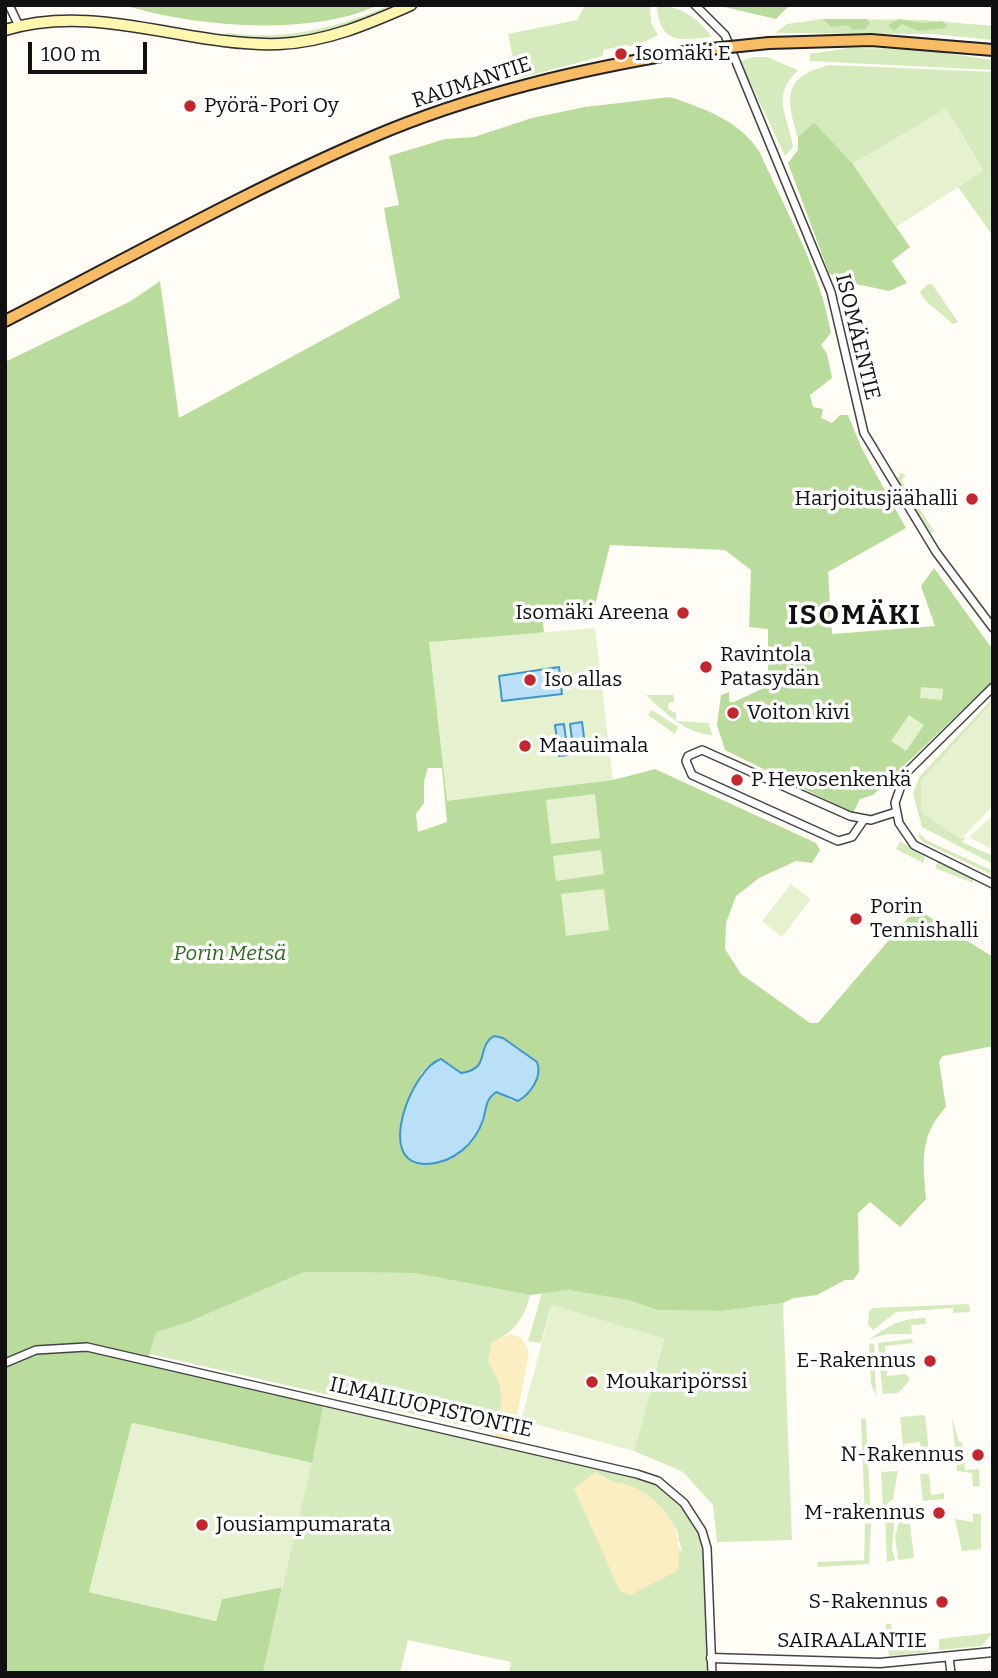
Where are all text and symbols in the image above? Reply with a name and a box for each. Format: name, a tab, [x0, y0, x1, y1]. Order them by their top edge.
scale bar	[32, 28, 150, 72]
text: 100 m	[41, 41, 101, 67]
place label: Isomäki E	[635, 41, 731, 67]
marker: Isomäki E	[613, 46, 629, 62]
street label: RAUMANTIE	[409, 52, 535, 114]
place label: Pyörä-Pori Oy	[204, 93, 339, 119]
marker: Pyörä-Pori Oy	[182, 98, 198, 114]
street label: ISOMÄENTIE	[829, 271, 885, 403]
place label: Harjoitusjäähalli	[795, 486, 958, 512]
marker: Harjoitusjäähalli	[964, 491, 980, 507]
district label: ISOMÄKI	[789, 599, 921, 633]
place label: Isomäki Areena	[515, 600, 669, 626]
marker: Isomäki Areena	[675, 605, 691, 621]
place label: Ravintola Patasydän	[720, 642, 820, 692]
marker: Ravintola Patasydän	[698, 659, 714, 675]
place label: Iso allas	[544, 667, 622, 693]
marker: Iso allas	[522, 672, 538, 688]
place label: Voiton kivi	[747, 700, 850, 726]
marker: Voiton kivi	[725, 705, 741, 721]
place label: Maauimala	[539, 733, 648, 759]
marker: Maauimala	[517, 738, 533, 754]
place label: P Hevosenkenkä	[751, 767, 912, 793]
marker: P Hevosenkenkä	[729, 772, 745, 788]
place label: Porin Tennishalli	[870, 894, 979, 944]
marker: Porin Tennishalli	[848, 911, 864, 927]
park label: Porin Metsä	[174, 941, 286, 967]
place label: E-Rakennus	[796, 1348, 916, 1374]
marker: E-Rakennus	[922, 1353, 938, 1369]
place label: Moukaripörssi	[606, 1369, 747, 1395]
street label: ILMAILUOPISTONTIE	[327, 1372, 535, 1444]
marker: Moukaripörssi	[584, 1374, 600, 1390]
place label: N-Rakennus	[840, 1442, 964, 1468]
marker: N-Rakennus	[970, 1447, 986, 1463]
place label: M-rakennus	[804, 1500, 925, 1526]
marker: M-rakennus	[931, 1505, 947, 1521]
place label: Jousiampumarata	[216, 1512, 391, 1538]
marker: Jousiampumarata	[194, 1517, 210, 1533]
place label: S-Rakennus	[809, 1589, 928, 1615]
marker: S-Rakennus	[934, 1594, 950, 1610]
street label: SAIRAALANTIE	[777, 1628, 927, 1654]

